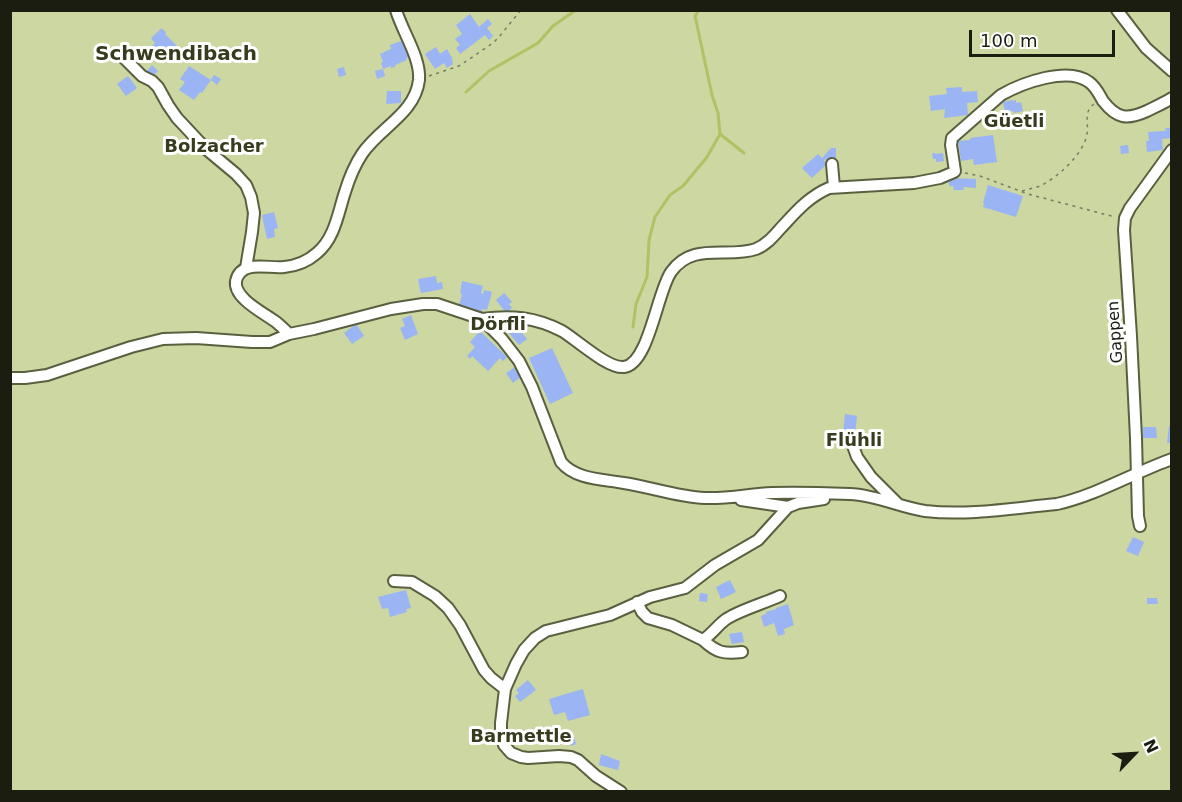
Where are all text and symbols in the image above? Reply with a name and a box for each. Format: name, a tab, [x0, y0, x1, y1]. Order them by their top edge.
scale bar	[972, 18, 1118, 56]
text: 100 m	[980, 30, 1038, 51]
district label: Schwendibach	[95, 43, 257, 67]
district label: Güetli	[984, 111, 1044, 133]
district label: Bolzacher	[164, 136, 264, 158]
street label: Gappen	[1104, 300, 1128, 364]
district label: Dörfli	[470, 314, 526, 336]
district label: Flühli	[826, 430, 882, 452]
north arrow	[1104, 724, 1164, 784]
district label: Barmettle	[470, 726, 572, 748]
text: N	[1139, 736, 1162, 756]

